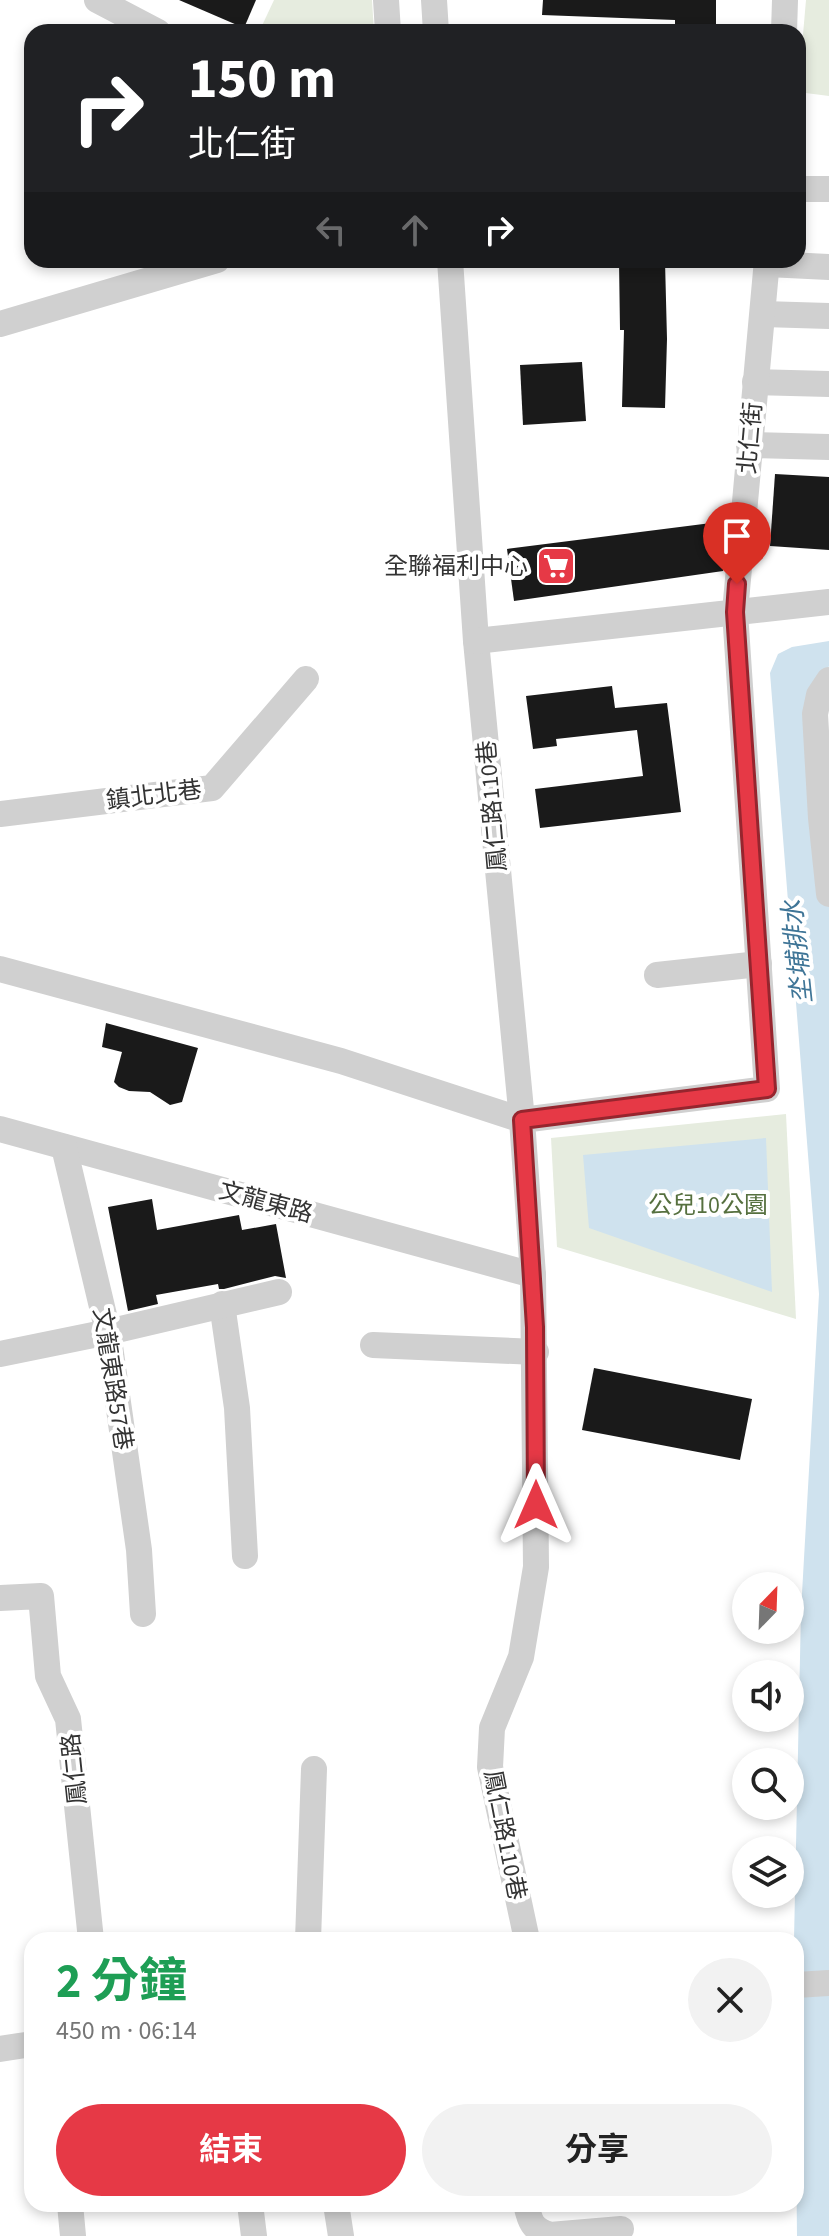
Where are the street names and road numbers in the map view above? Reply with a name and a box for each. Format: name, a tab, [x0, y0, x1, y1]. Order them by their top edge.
street label: 北仁街	[730, 401, 771, 475]
street label: 鳳仁路110巷	[469, 739, 516, 873]
street label: 鎮北北巷	[104, 772, 204, 819]
street label: 文龍東路	[215, 1173, 317, 1232]
street label: 文龍東路57巷	[84, 1305, 141, 1453]
street label: 鳳仁路	[53, 1731, 96, 1807]
street label: 鳳仁路110巷	[475, 1767, 534, 1903]

